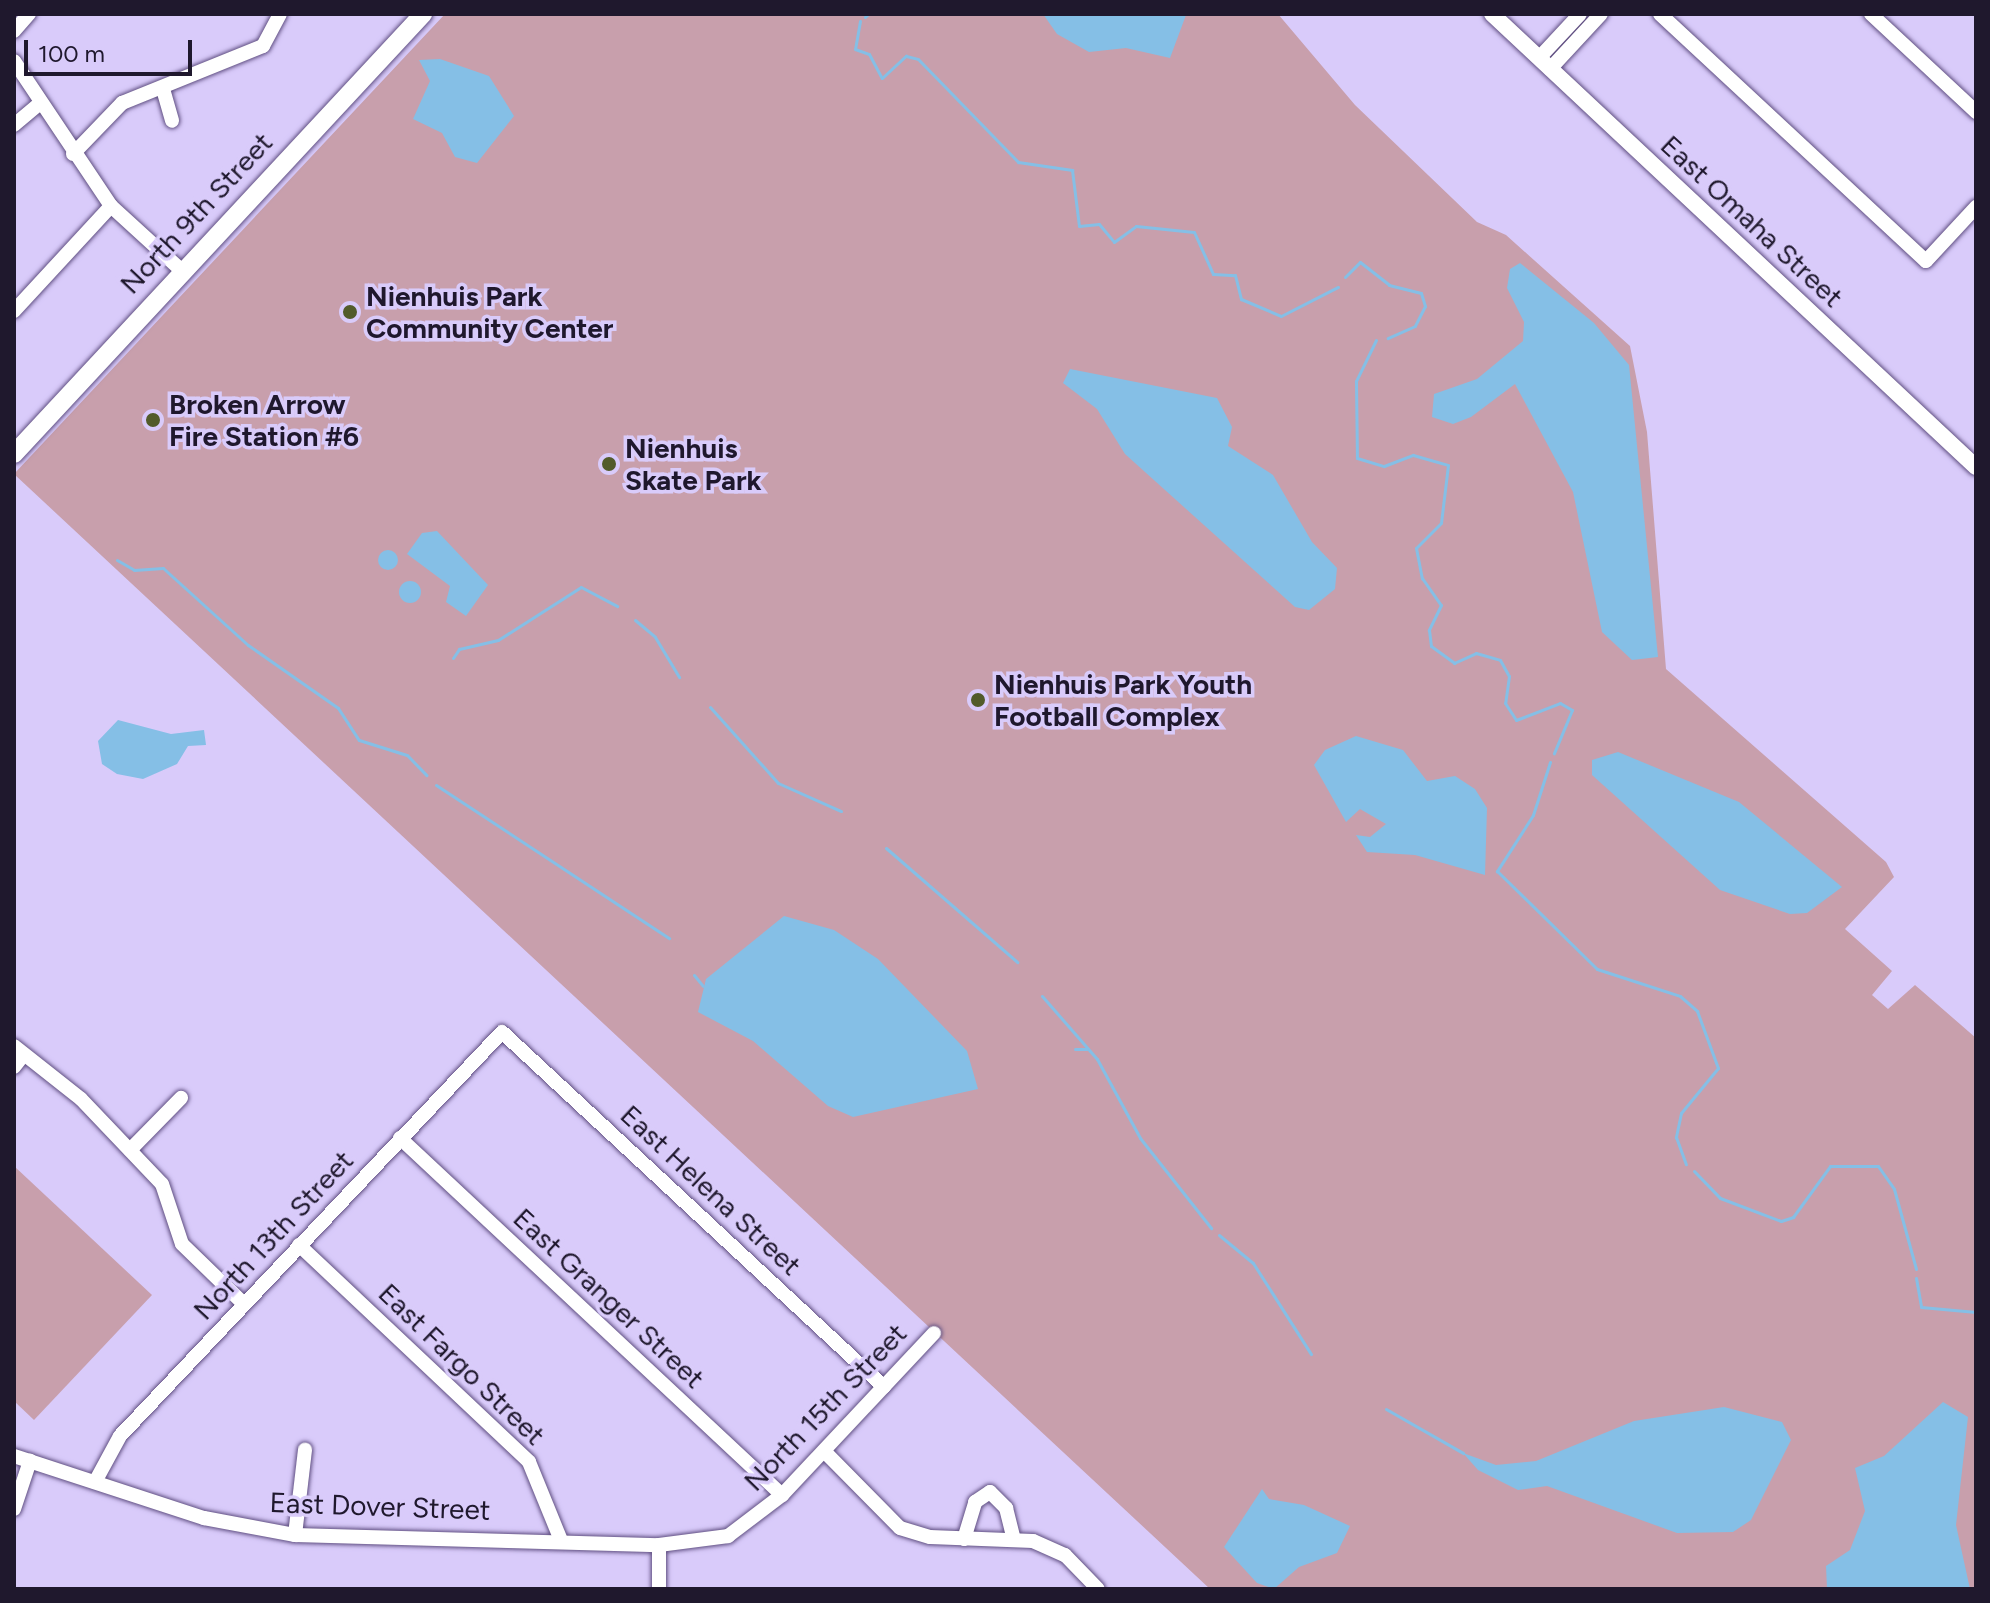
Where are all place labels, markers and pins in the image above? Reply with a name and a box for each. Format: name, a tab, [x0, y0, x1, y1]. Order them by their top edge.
place label: Nienhuis Park Community Center	[366, 279, 613, 345]
marker: Nienhuis Park Community Center	[341, 303, 359, 321]
place label: Broken Arrow Fire Station #6	[169, 387, 359, 453]
marker: Broken Arrow Fire Station #6	[144, 411, 162, 429]
place label: Nienhuis Skate Park	[625, 431, 762, 497]
marker: Nienhuis Skate Park	[600, 455, 618, 473]
place label: Nienhuis Park Youth Football Complex	[994, 667, 1252, 733]
marker: Nienhuis Park Youth Football Complex	[969, 691, 987, 709]

